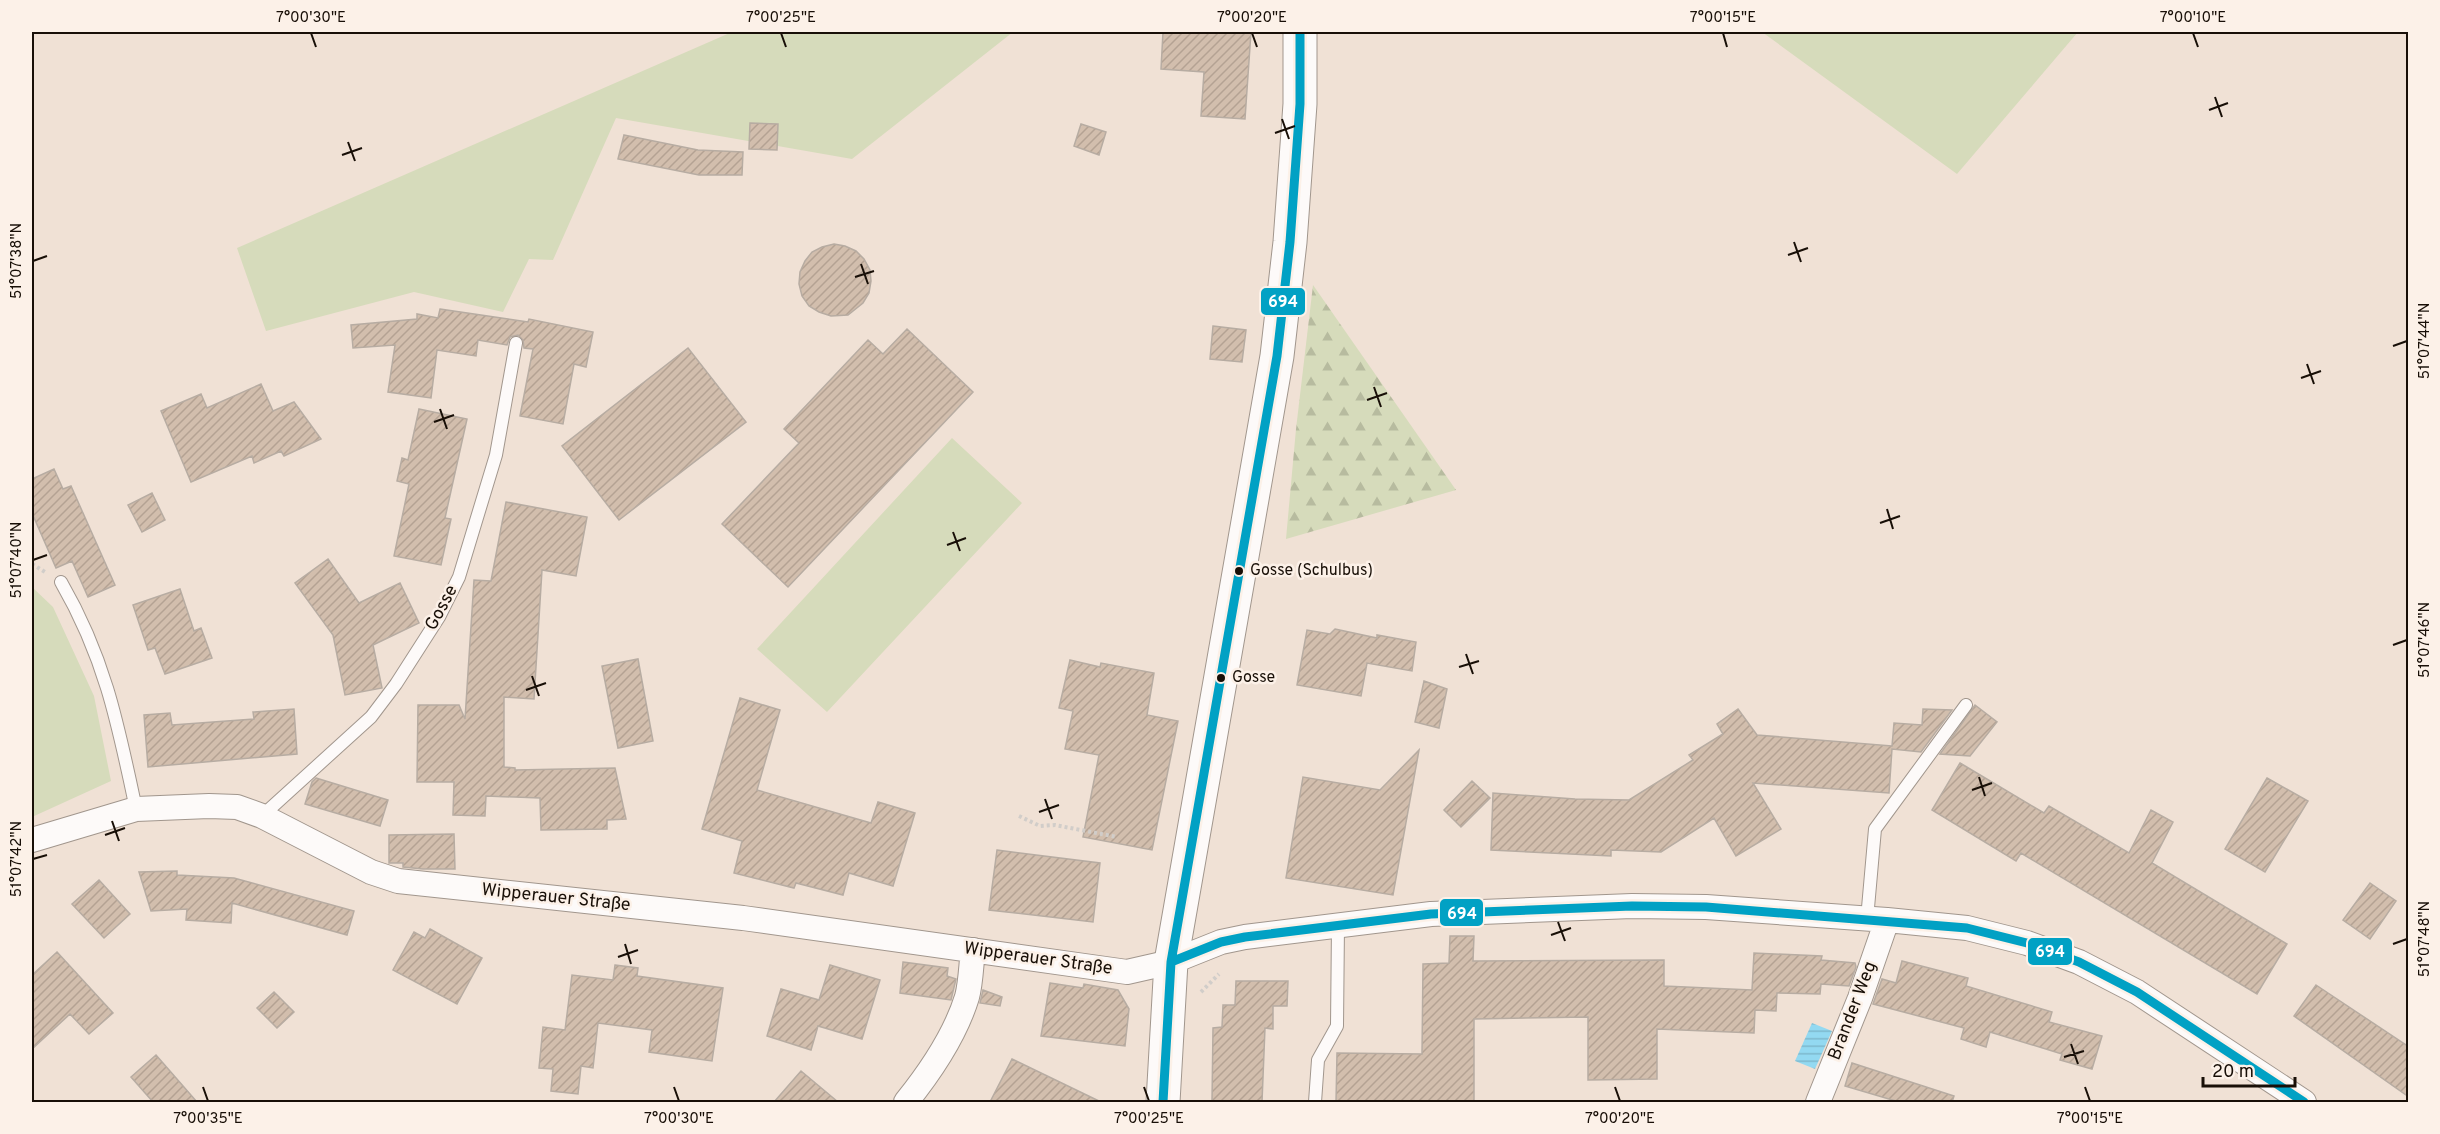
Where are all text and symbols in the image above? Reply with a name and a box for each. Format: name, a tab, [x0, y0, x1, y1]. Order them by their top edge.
text: 7°00'30"E	[276, 9, 346, 28]
text: 7°00'25"E	[746, 9, 816, 28]
text: 7°00'20"E	[1217, 9, 1287, 28]
text: 7°00'15"E	[1690, 9, 1756, 28]
text: 7°00'10"E	[2160, 9, 2226, 28]
text: 51°07'38"N	[8, 223, 27, 299]
line badge: 694	[1260, 287, 1306, 316]
text: 694	[1268, 293, 1298, 313]
text: 51°07'44"N	[2416, 303, 2435, 379]
text: 51°07'40"N	[8, 522, 27, 598]
place label: Gosse (Schulbus)	[1250, 561, 1373, 581]
marker: Gosse (Schulbus)	[1233, 565, 1245, 577]
street label: Gosse	[420, 581, 464, 635]
text: 51°07'46"N	[2416, 602, 2435, 678]
place label: Gosse	[1232, 668, 1275, 688]
marker: Gosse	[1215, 672, 1227, 684]
text: 51°07'42"N	[8, 821, 27, 897]
street label: Wipperauer Straße	[480, 879, 632, 917]
line badge: 694	[1439, 898, 1484, 927]
text: 51°07'48"N	[2416, 901, 2435, 977]
text: 694	[1447, 905, 1477, 925]
street label: Wipperauer Straße	[962, 937, 1114, 981]
line badge: 694	[2027, 937, 2073, 966]
text: 694	[2035, 943, 2065, 963]
street label: Brander Weg	[1824, 958, 1882, 1064]
scale bar	[2203, 1050, 2294, 1088]
text: 20 m	[2212, 1061, 2254, 1084]
text: 7°00'35"E	[173, 1110, 243, 1129]
text: 7°00'30"E	[644, 1110, 714, 1129]
text: 7°00'25"E	[1114, 1110, 1184, 1129]
text: 7°00'20"E	[1585, 1110, 1655, 1129]
text: 7°00'15"E	[2057, 1110, 2123, 1129]

